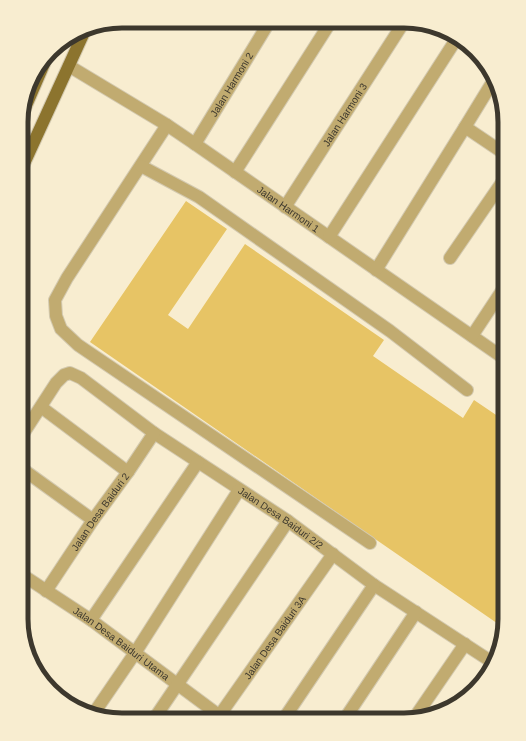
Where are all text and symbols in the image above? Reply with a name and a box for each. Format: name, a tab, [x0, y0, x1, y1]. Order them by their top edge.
street label: Jalan Harmoni 2	[208, 50, 256, 118]
street label: Jalan Harmoni 3	[321, 81, 370, 148]
street label: Jalan Harmoni 1	[255, 184, 322, 235]
street label: Jalan Desa Baiduri 2	[69, 471, 132, 553]
street label: Jalan Desa Baiduri 2/2	[236, 485, 325, 551]
street label: Jalan Desa Baiduri 3A	[242, 594, 308, 681]
street label: Jalan Desa Baiduri Utama	[71, 605, 172, 683]

